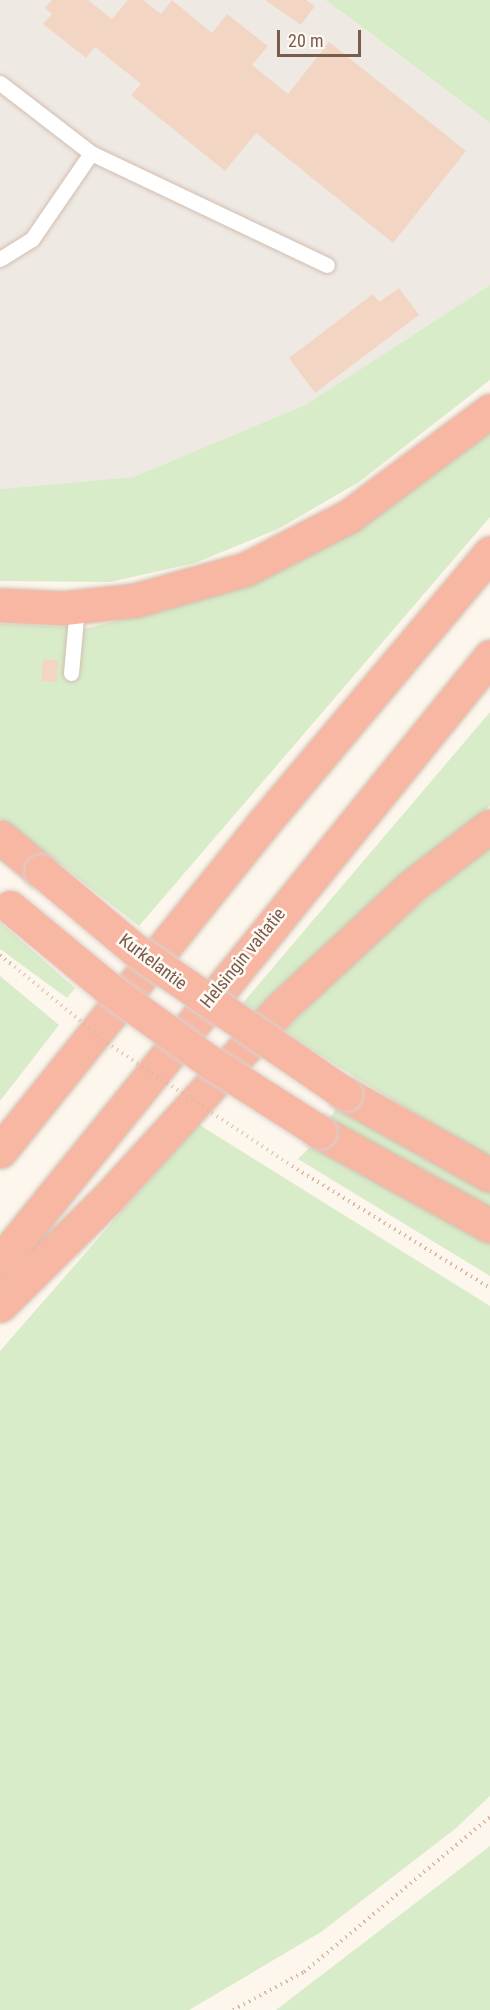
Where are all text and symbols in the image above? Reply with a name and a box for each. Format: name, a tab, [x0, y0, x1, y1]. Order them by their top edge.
scale bar	[280, 18, 364, 56]
text: 20 m	[288, 30, 323, 51]
street label: Helsingin valtatie	[196, 903, 290, 1013]
street label: Kurkelantie	[115, 929, 191, 995]

